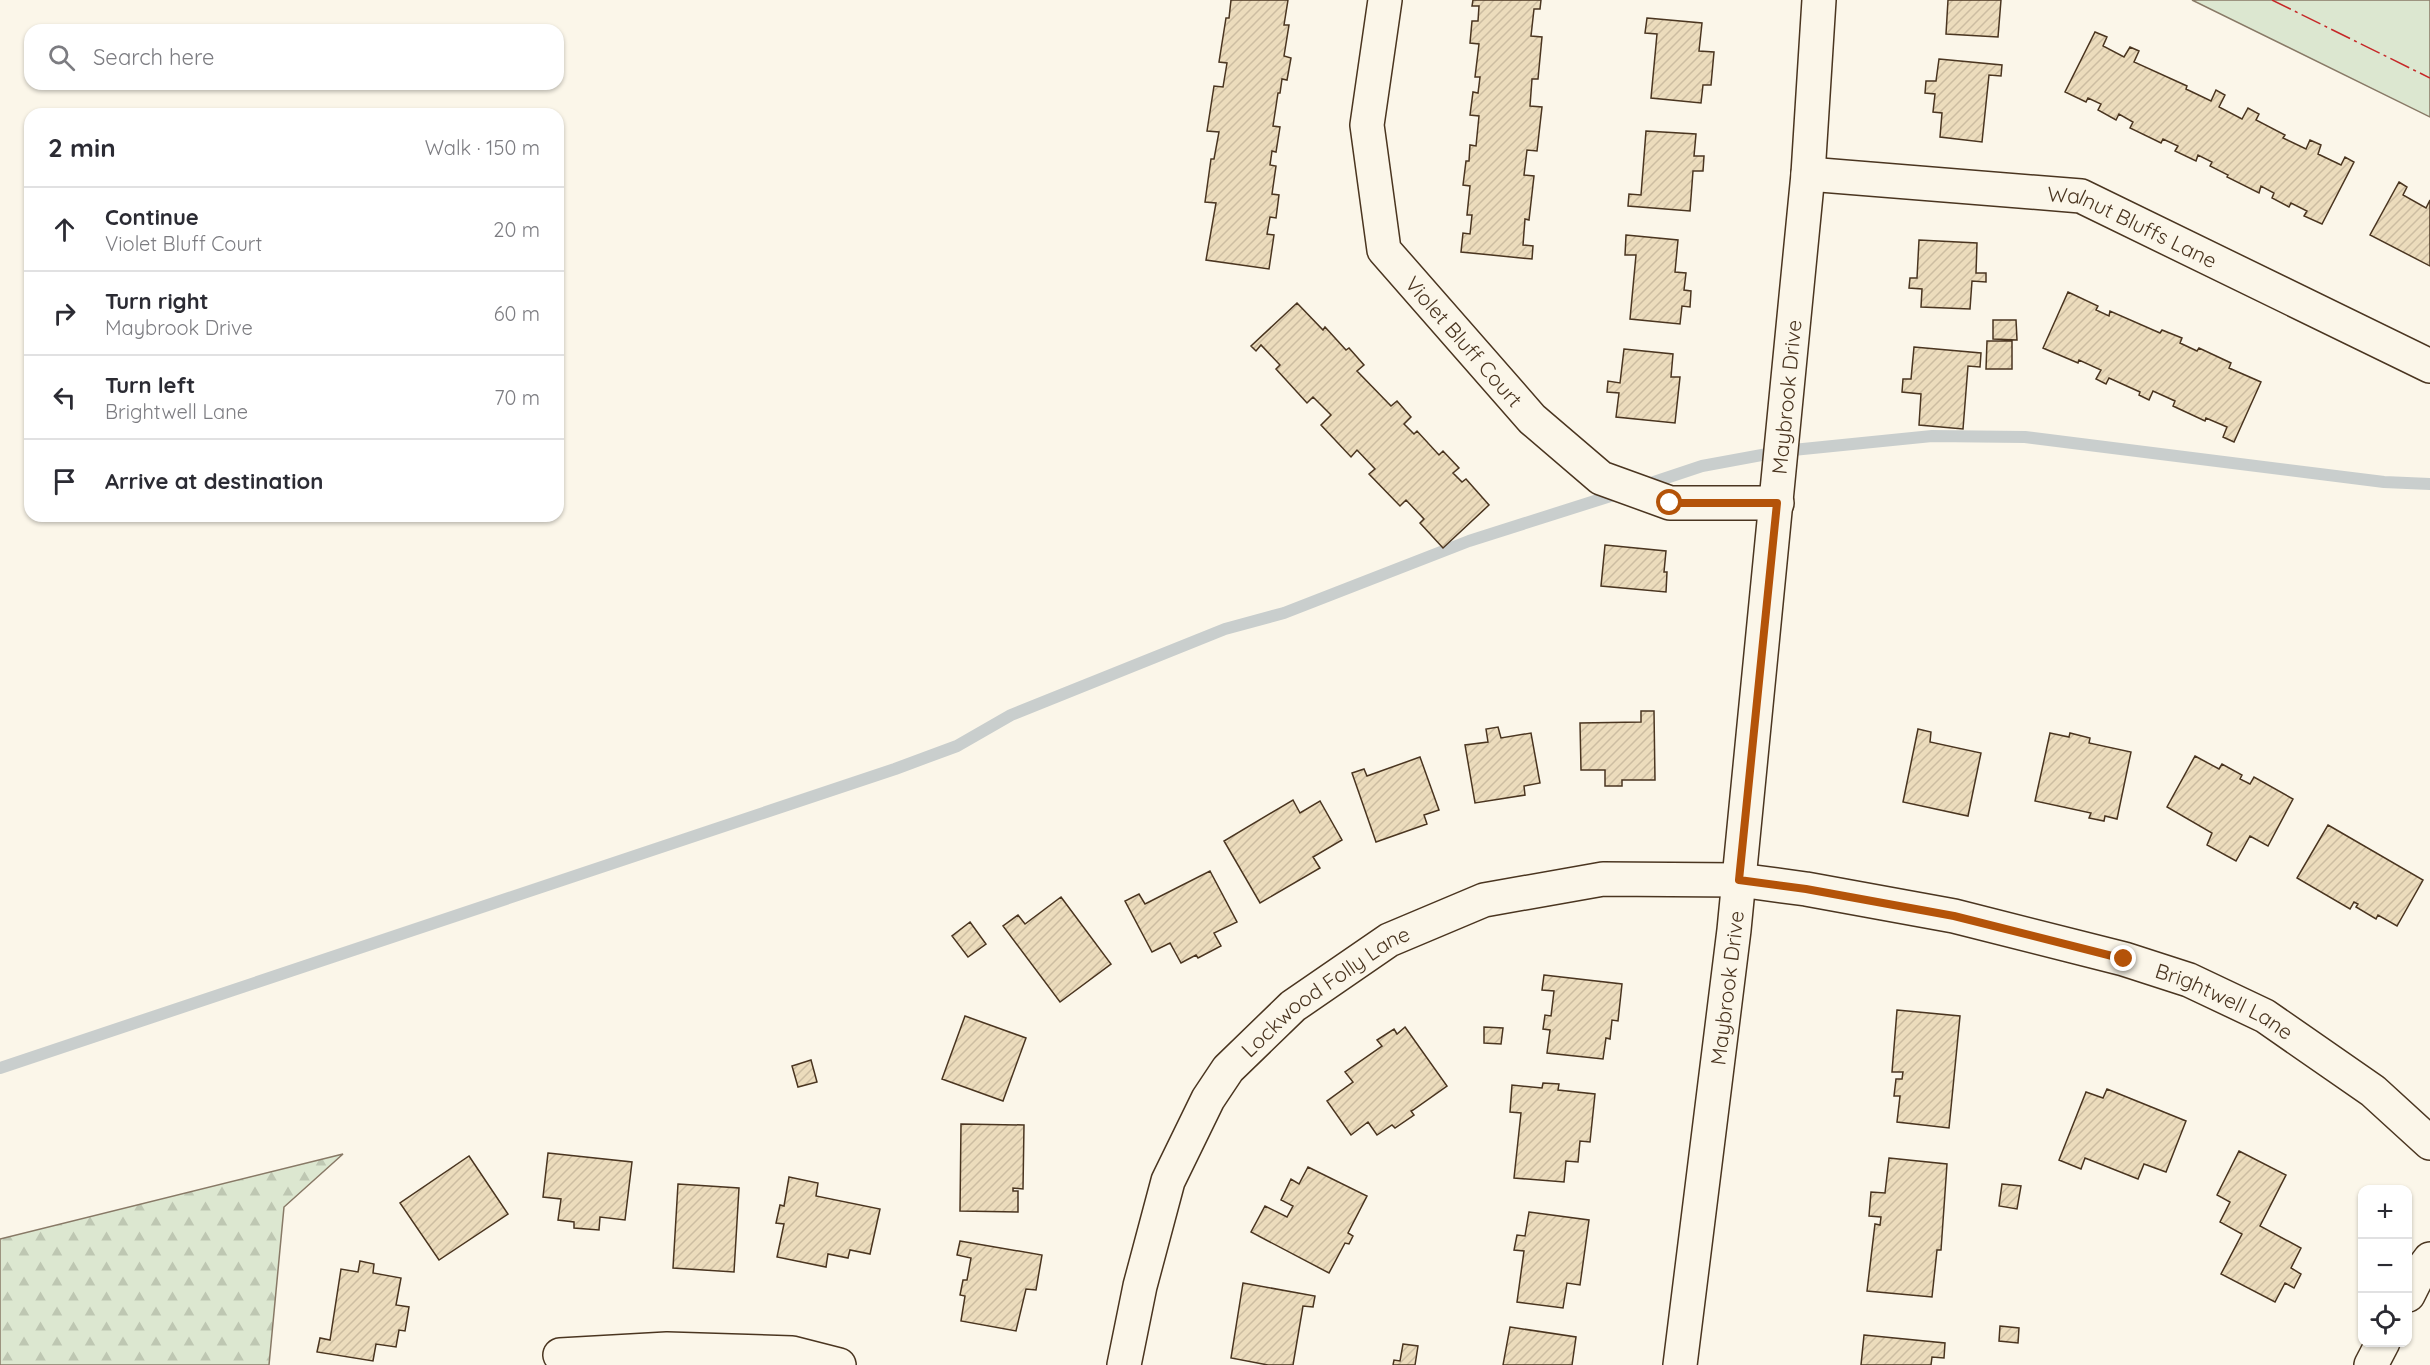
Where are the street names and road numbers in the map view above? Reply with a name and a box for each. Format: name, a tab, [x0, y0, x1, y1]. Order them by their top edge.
street label: Walnut Bluffs Lane	[2046, 180, 2221, 273]
street label: Violet Bluff Court	[1400, 271, 1528, 412]
street label: Maybrook Drive	[1766, 318, 1807, 475]
street label: Maybrook Drive	[1704, 909, 1749, 1067]
street label: Lockwood Folly Lane	[1235, 920, 1413, 1062]
street label: Brightwell Lane	[2152, 957, 2299, 1045]

